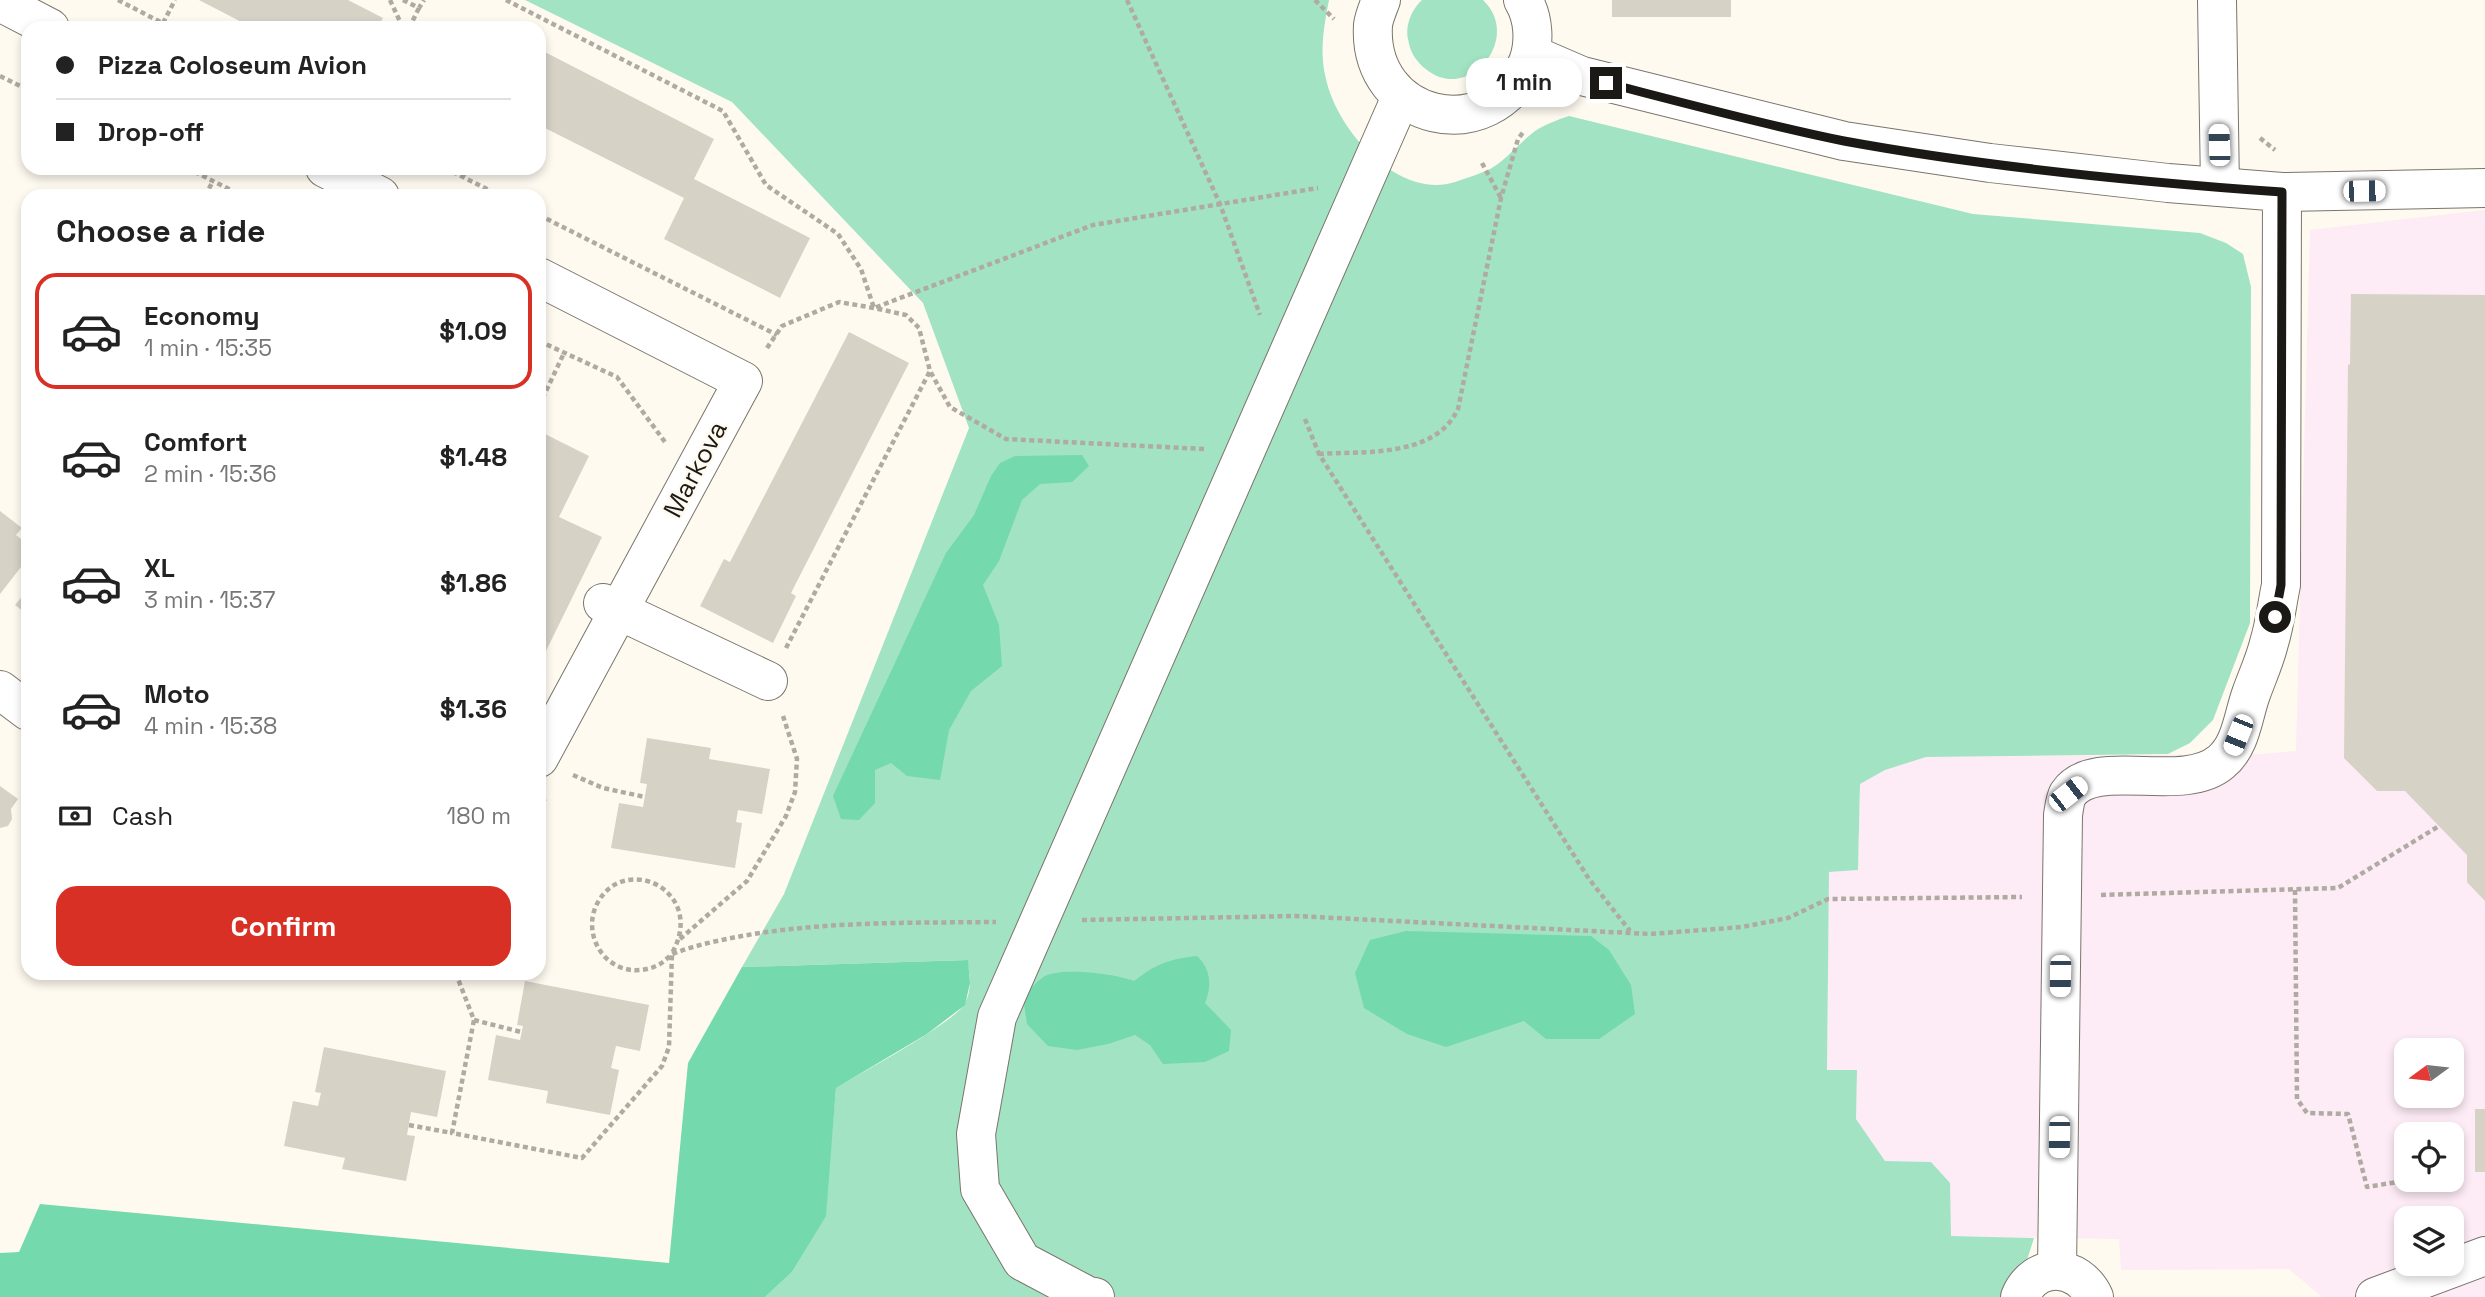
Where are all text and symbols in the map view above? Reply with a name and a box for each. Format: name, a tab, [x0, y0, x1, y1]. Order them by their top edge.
text: Pizza Coloseum Avion	[98, 48, 367, 82]
callout: 1 min	[1466, 58, 1582, 108]
text: 1 min	[1496, 67, 1552, 97]
route end	[1590, 67, 1622, 99]
text: Drop-off	[98, 115, 204, 149]
car	[2208, 124, 2231, 166]
car	[2343, 180, 2386, 202]
text: Choose a ride	[56, 211, 266, 251]
text: Economy	[144, 299, 260, 333]
icon: car	[60, 300, 123, 363]
text: $1.09	[439, 314, 507, 348]
text: 1 min · 15:35	[144, 333, 272, 363]
street label: Markova	[655, 415, 735, 523]
text: Comfort	[144, 425, 247, 459]
icon: car	[60, 426, 123, 489]
text: $1.48	[440, 440, 507, 474]
text: 2 min · 15:36	[144, 459, 277, 489]
text: XL	[144, 551, 175, 585]
icon: car	[60, 552, 123, 615]
text: $1.86	[440, 566, 507, 600]
text: 3 min · 15:37	[144, 585, 276, 615]
route start	[2259, 601, 2291, 633]
text: Moto	[144, 677, 210, 711]
icon: car	[60, 678, 123, 741]
text: $1.36	[440, 692, 507, 726]
text: 4 min · 15:38	[144, 711, 277, 741]
car	[2221, 712, 2256, 758]
car	[2045, 773, 2092, 815]
icon: cash	[56, 797, 94, 835]
text: Cash	[112, 799, 173, 833]
text: 180 m	[447, 801, 511, 831]
button: Confirm	[56, 886, 511, 966]
car	[2050, 955, 2071, 997]
north arrow	[2394, 1038, 2464, 1108]
map controls	[2394, 1038, 2464, 1276]
car	[2049, 1116, 2070, 1158]
button: locate	[2394, 1122, 2464, 1192]
button: layers	[2394, 1206, 2464, 1276]

